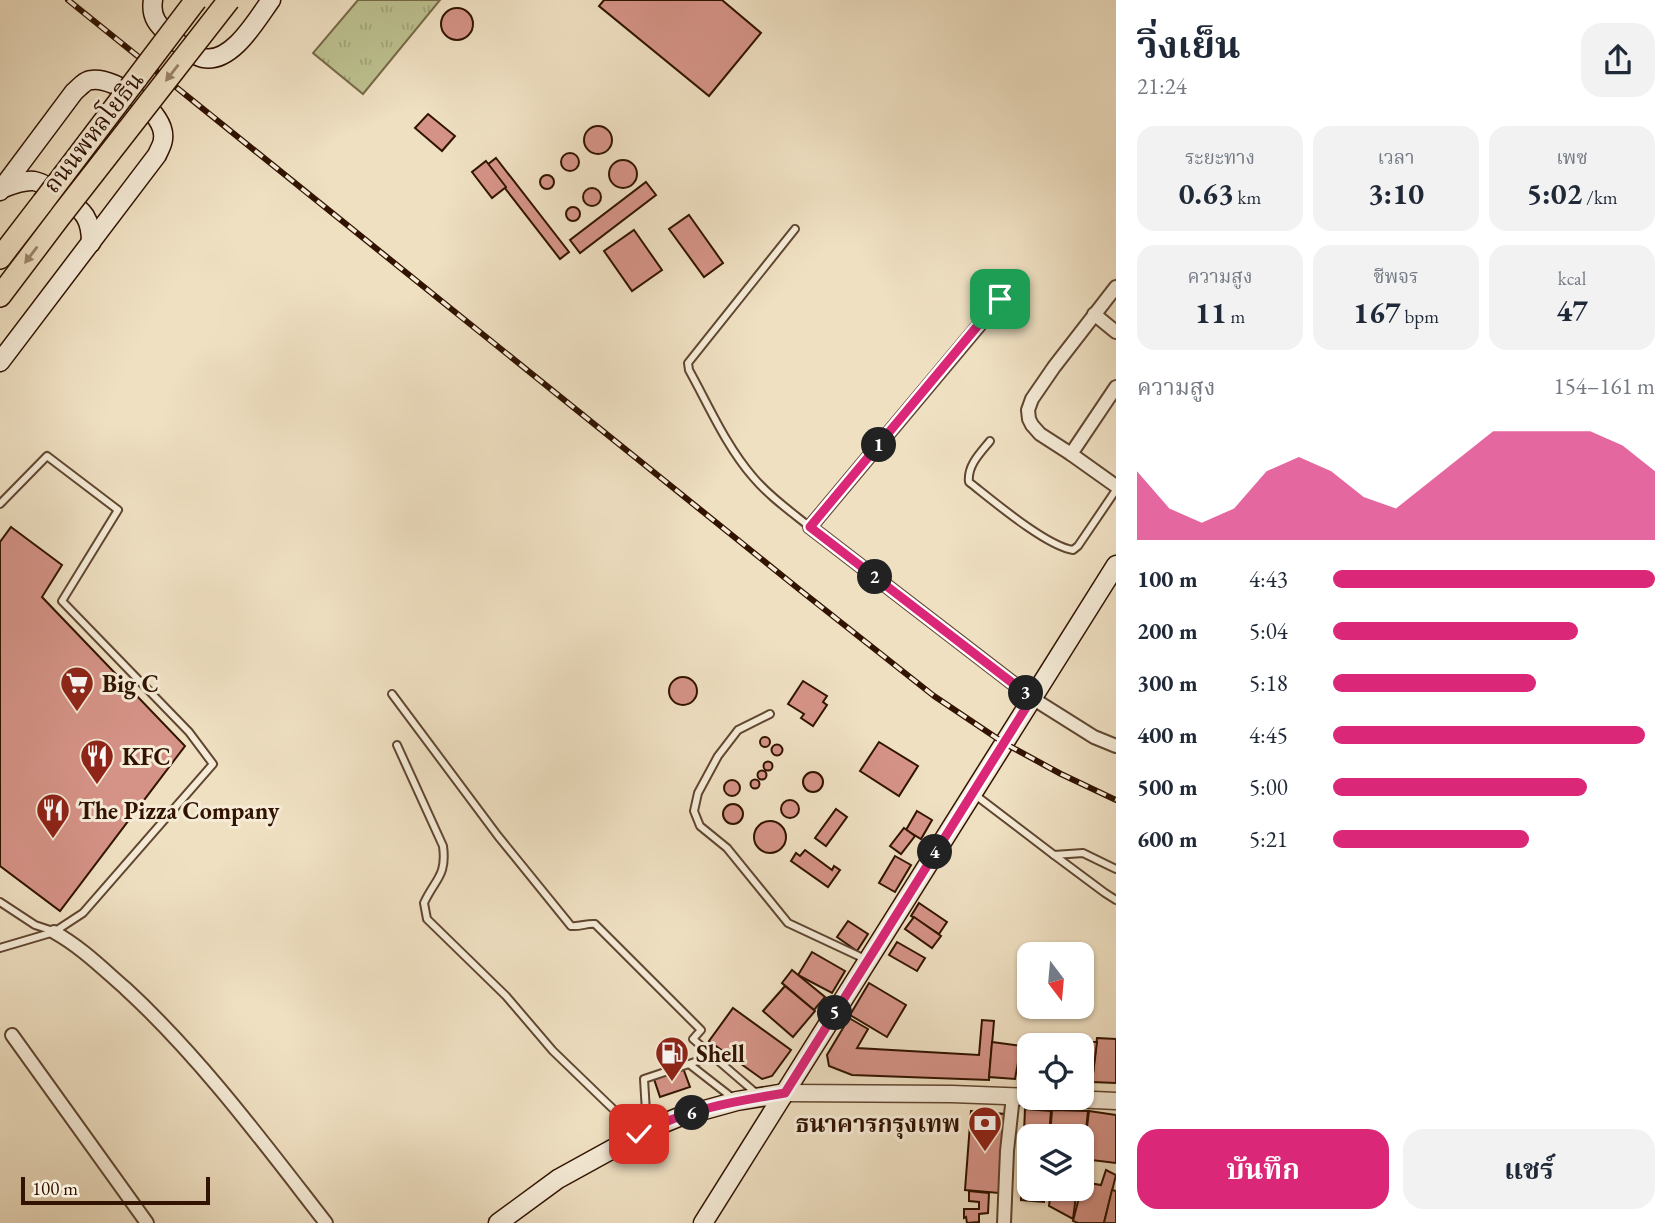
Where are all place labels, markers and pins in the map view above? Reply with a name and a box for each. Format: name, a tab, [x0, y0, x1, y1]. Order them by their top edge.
pin	[970, 269, 1030, 329]
pin: 1	[862, 428, 896, 462]
pin: 2	[858, 560, 892, 594]
supermarket icon: Big C	[58, 664, 96, 713]
place label: Big C	[102, 668, 159, 700]
pin: 3	[1009, 676, 1044, 710]
restaurant icon: KFC	[78, 737, 116, 786]
place label: KFC	[122, 741, 170, 772]
restaurant icon: The Pizza Company	[34, 791, 72, 840]
place label: The Pizza Company	[78, 795, 280, 827]
pin: 4	[918, 834, 953, 870]
pin: 5	[818, 996, 852, 1030]
fuel station icon: Shell	[653, 1034, 691, 1083]
place label: Shell	[696, 1038, 745, 1069]
pin: 6	[674, 1096, 710, 1130]
pin	[609, 1104, 669, 1164]
bank icon: ธนาคารกรุงเทพ	[966, 1104, 1004, 1153]
place label: ธนาคารกรุงเทพ	[795, 1108, 960, 1139]

